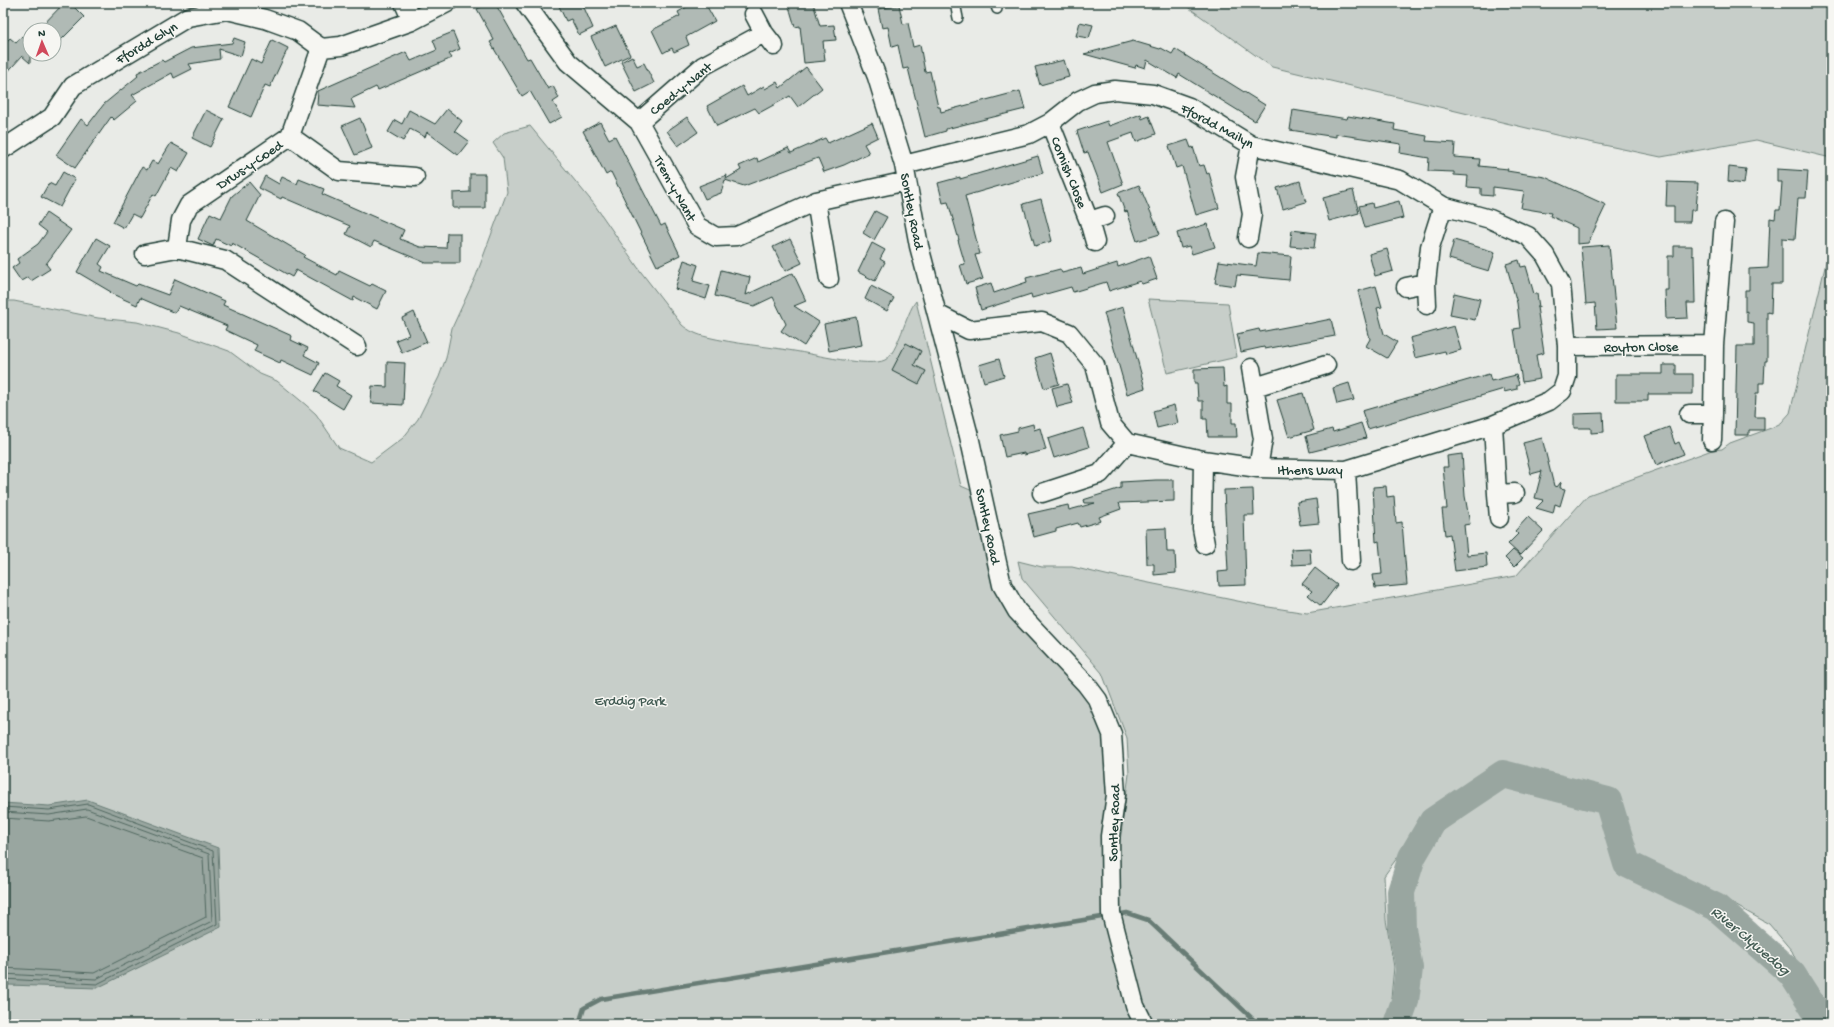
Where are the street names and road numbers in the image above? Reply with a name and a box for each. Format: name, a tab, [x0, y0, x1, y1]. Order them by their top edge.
street label: Ffordd Glyn	[113, 19, 181, 70]
street label: Coed-y-Nant	[647, 59, 717, 120]
street label: Ffordd Mailyn	[1176, 100, 1257, 154]
street label: Cornish Close	[1046, 135, 1090, 212]
street label: Drws-y-Coed	[213, 137, 288, 195]
street label: Trem-y-Nant	[648, 153, 699, 226]
street label: Sontley Road	[895, 172, 927, 253]
street label: Royton Close	[1604, 339, 1679, 358]
street label: Ithens Way	[1277, 463, 1343, 480]
street label: Sontley Road	[970, 487, 1003, 568]
street label: Sontley Road	[1106, 782, 1125, 862]

